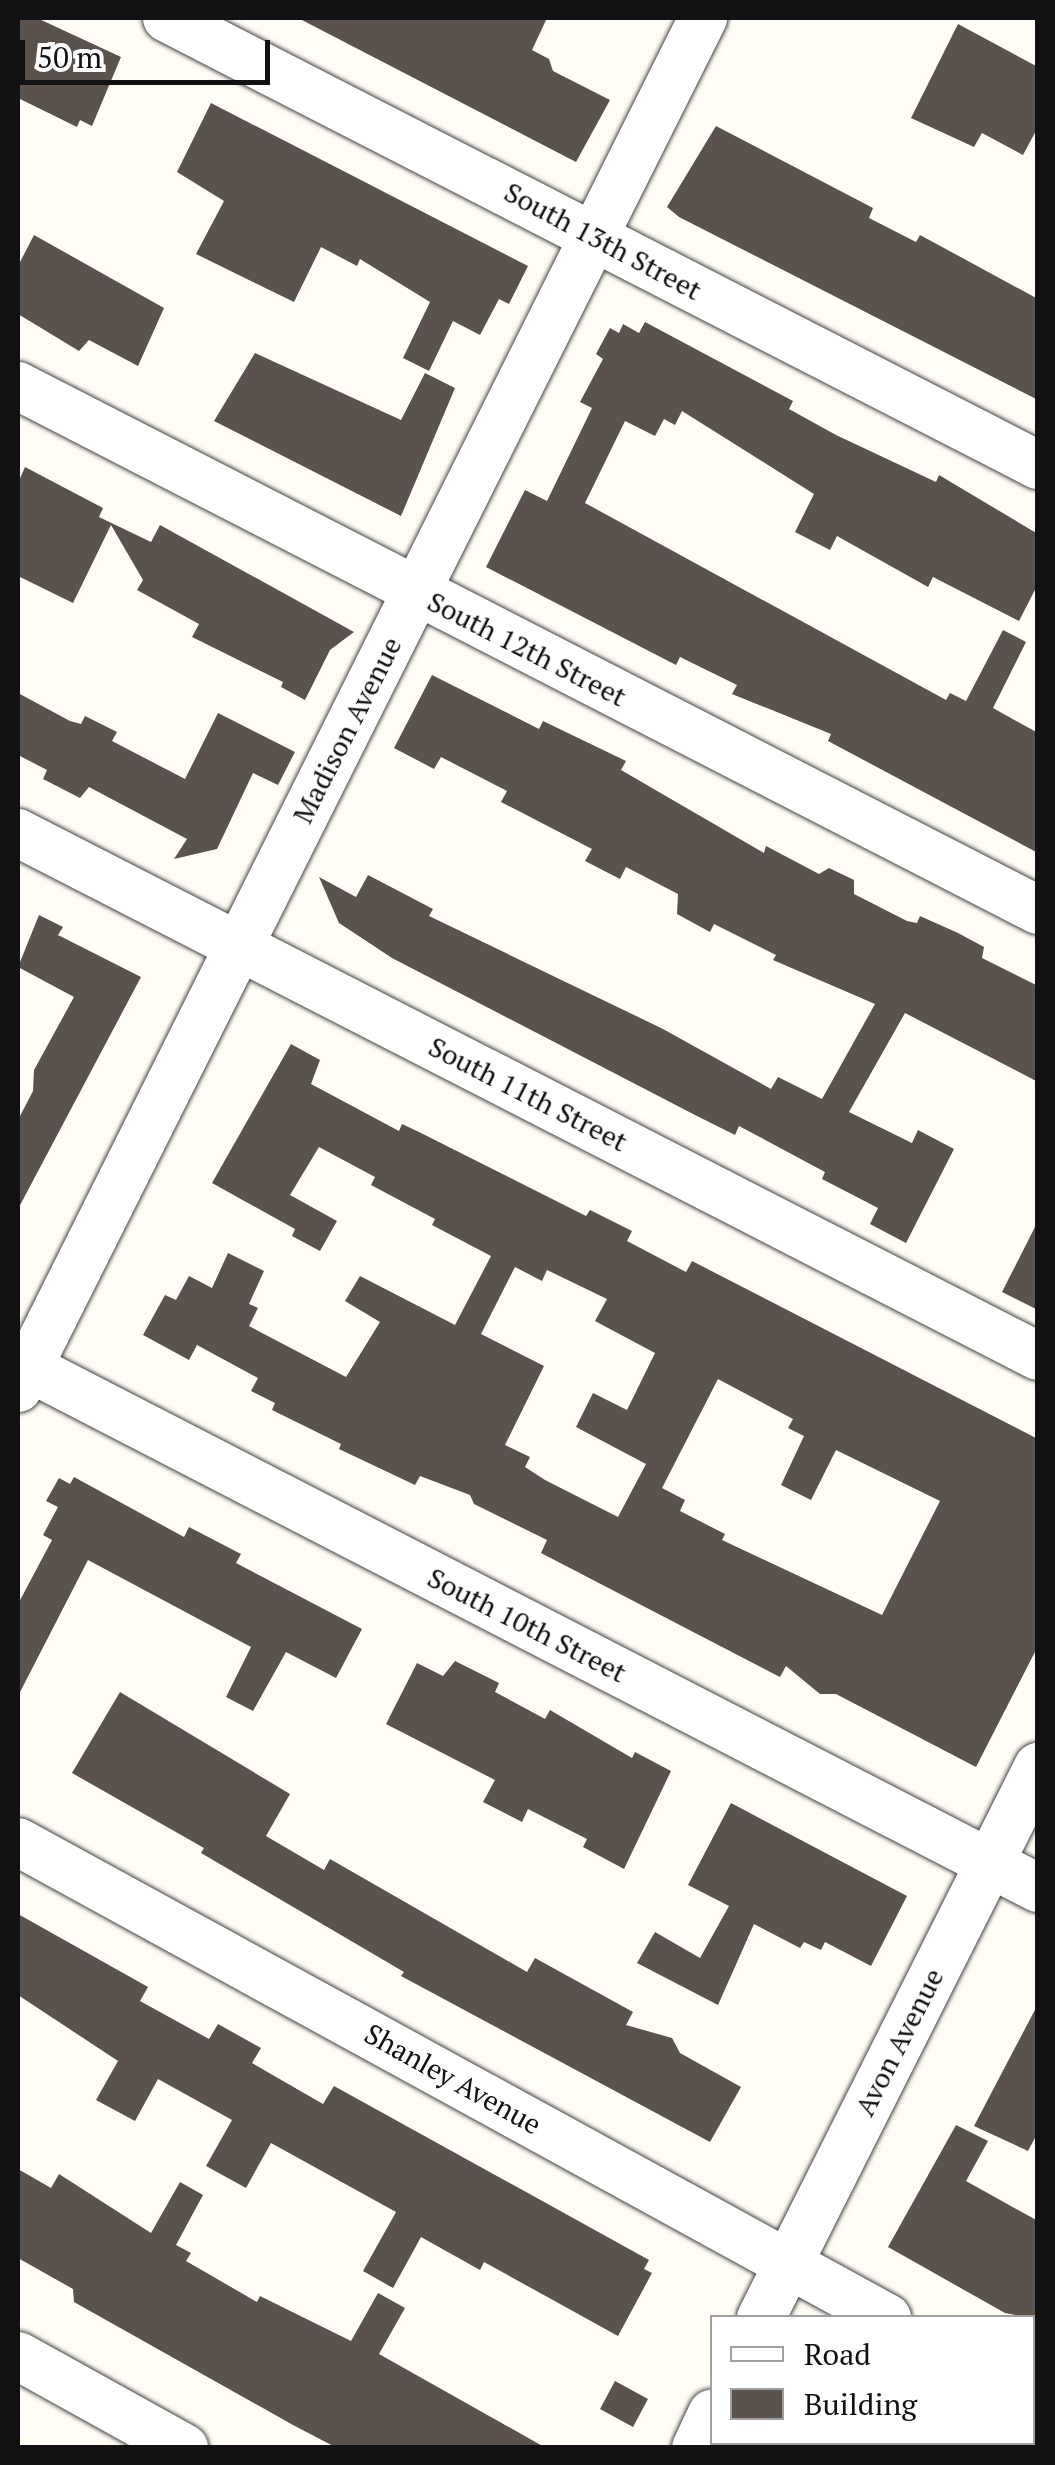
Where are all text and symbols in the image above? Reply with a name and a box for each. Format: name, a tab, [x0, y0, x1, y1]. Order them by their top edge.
scale bar	[25, 20, 275, 82]
text: 50 m	[37, 37, 102, 77]
street label: South 13th Street	[499, 175, 707, 307]
street label: South 12th Street	[422, 584, 632, 714]
street label: Madison Avenue	[285, 631, 409, 829]
street label: South 11th Street	[423, 1029, 633, 1159]
street label: South 10th Street	[422, 1560, 632, 1690]
street label: Avon Avenue	[847, 1962, 951, 2122]
street label: Shanley Avenue	[359, 2017, 547, 2141]
legend	[710, 2315, 1035, 2445]
text: Road	[804, 2334, 871, 2374]
text: Building	[804, 2384, 917, 2424]

